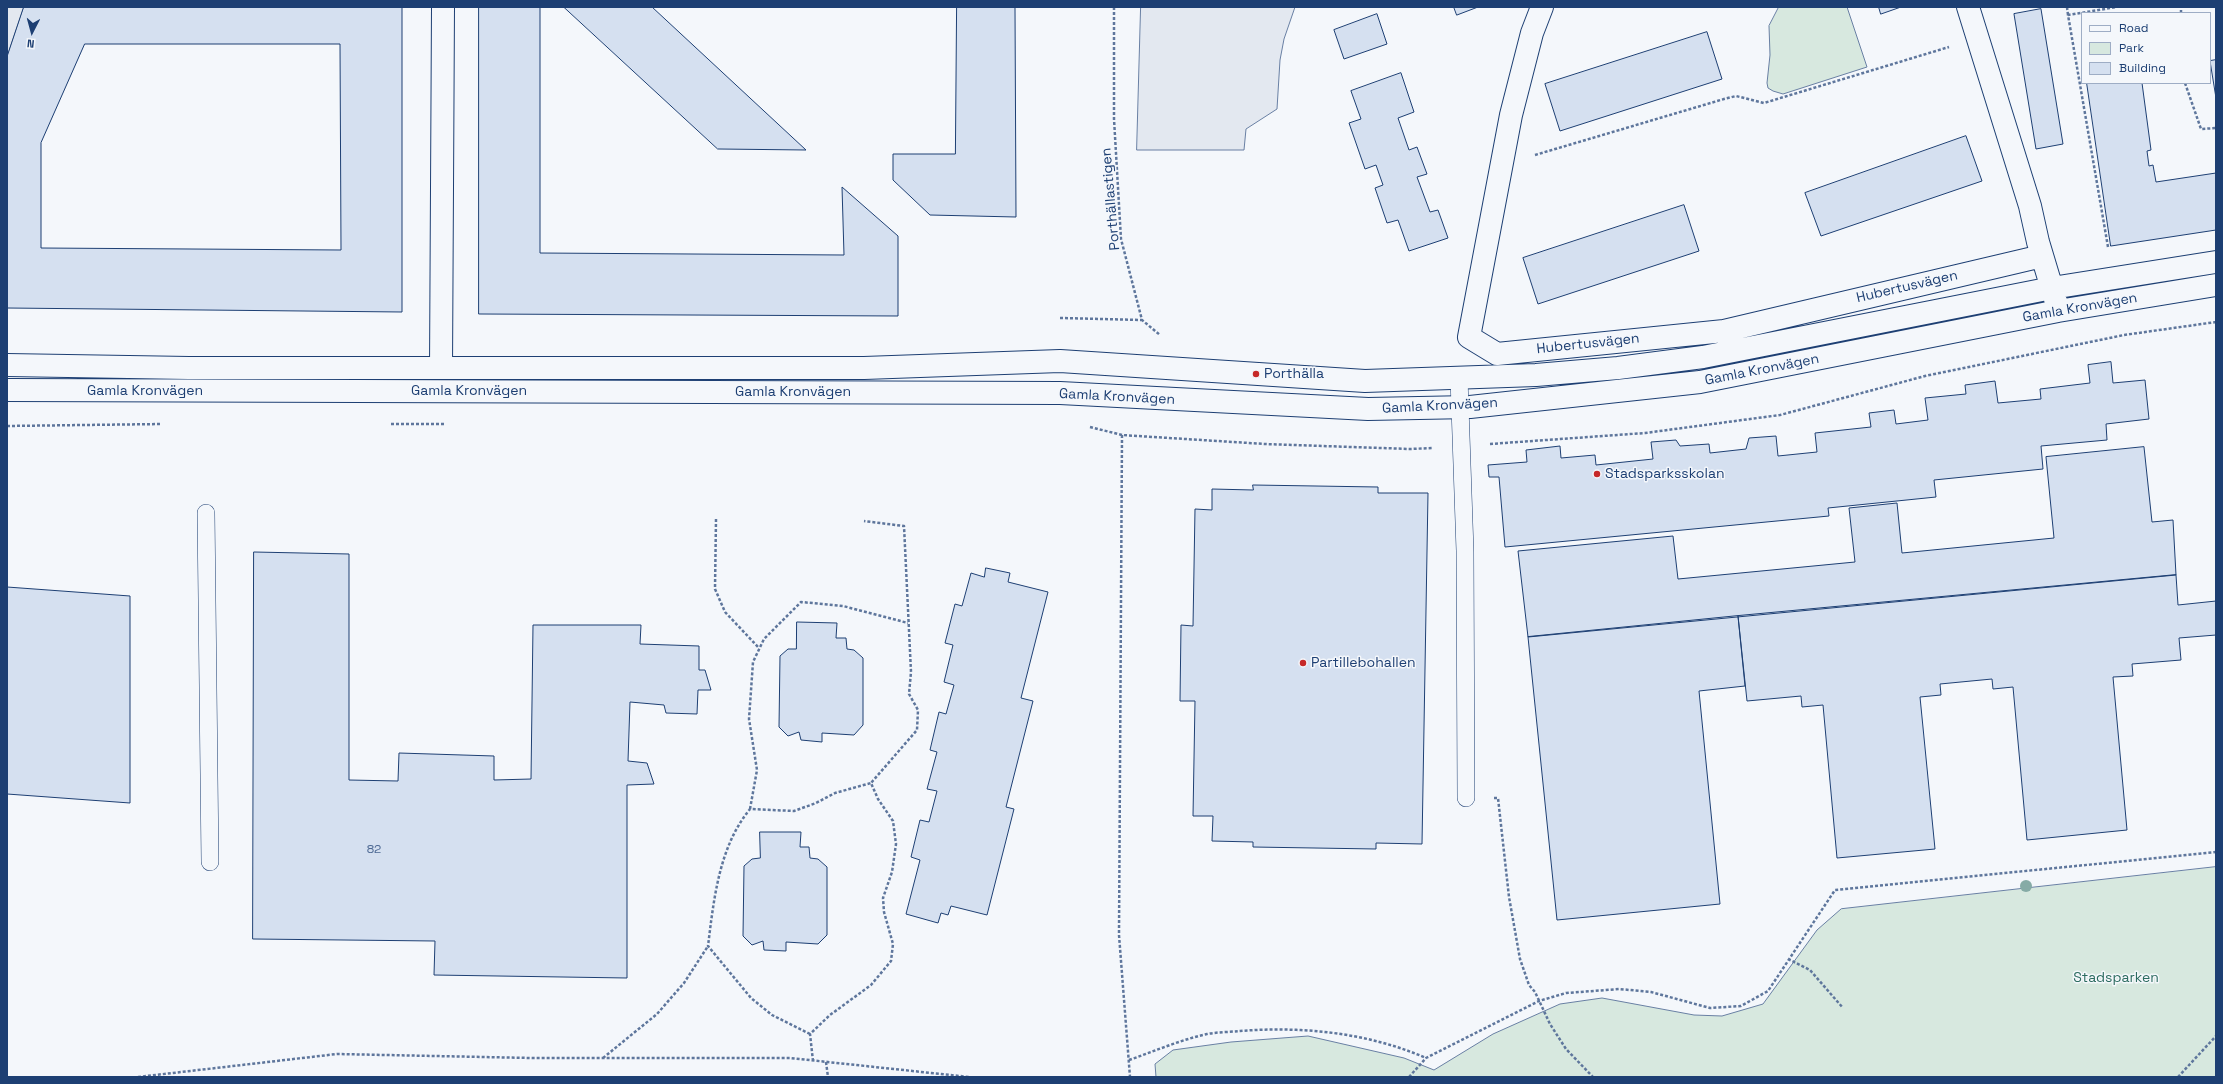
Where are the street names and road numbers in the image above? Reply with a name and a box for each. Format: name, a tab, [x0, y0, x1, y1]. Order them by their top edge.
street label: Porthällastigen	[1098, 147, 1124, 251]
street label: Hubertusvägen	[1855, 267, 1959, 307]
street label: Gamla Kronvägen	[2021, 290, 2139, 326]
street label: Hubertusvägen	[1536, 330, 1640, 358]
street label: Gamla Kronvägen	[1703, 351, 1821, 389]
street label: Gamla Kronvägen	[87, 383, 203, 399]
street label: Gamla Kronvägen	[411, 383, 527, 399]
street label: Gamla Kronvägen	[735, 384, 851, 400]
street label: Gamla Kronvägen	[1059, 386, 1175, 408]
street label: Gamla Kronvägen	[1382, 395, 1498, 417]

